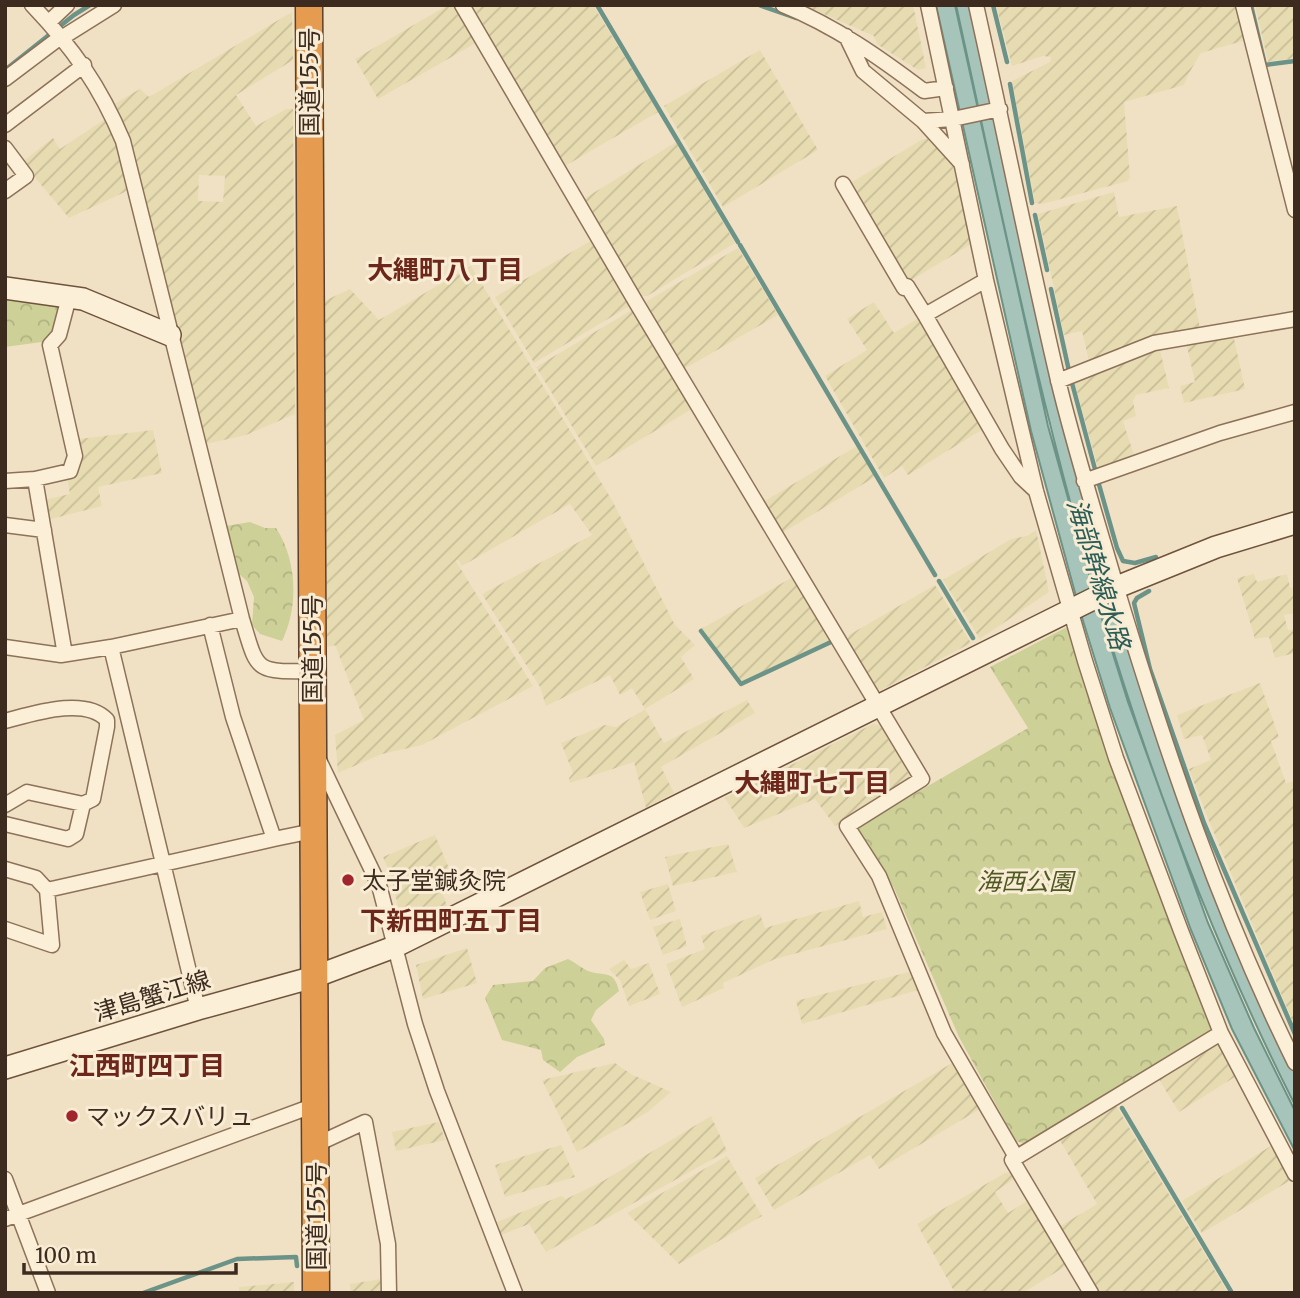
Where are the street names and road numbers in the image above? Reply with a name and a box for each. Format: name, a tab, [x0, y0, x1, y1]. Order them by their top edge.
street label: 国道155号	[294, 28, 325, 136]
street label: 国道155号	[297, 595, 328, 703]
street label: 津島蟹江線	[90, 964, 214, 1028]
street label: 国道155号	[301, 1162, 332, 1270]

